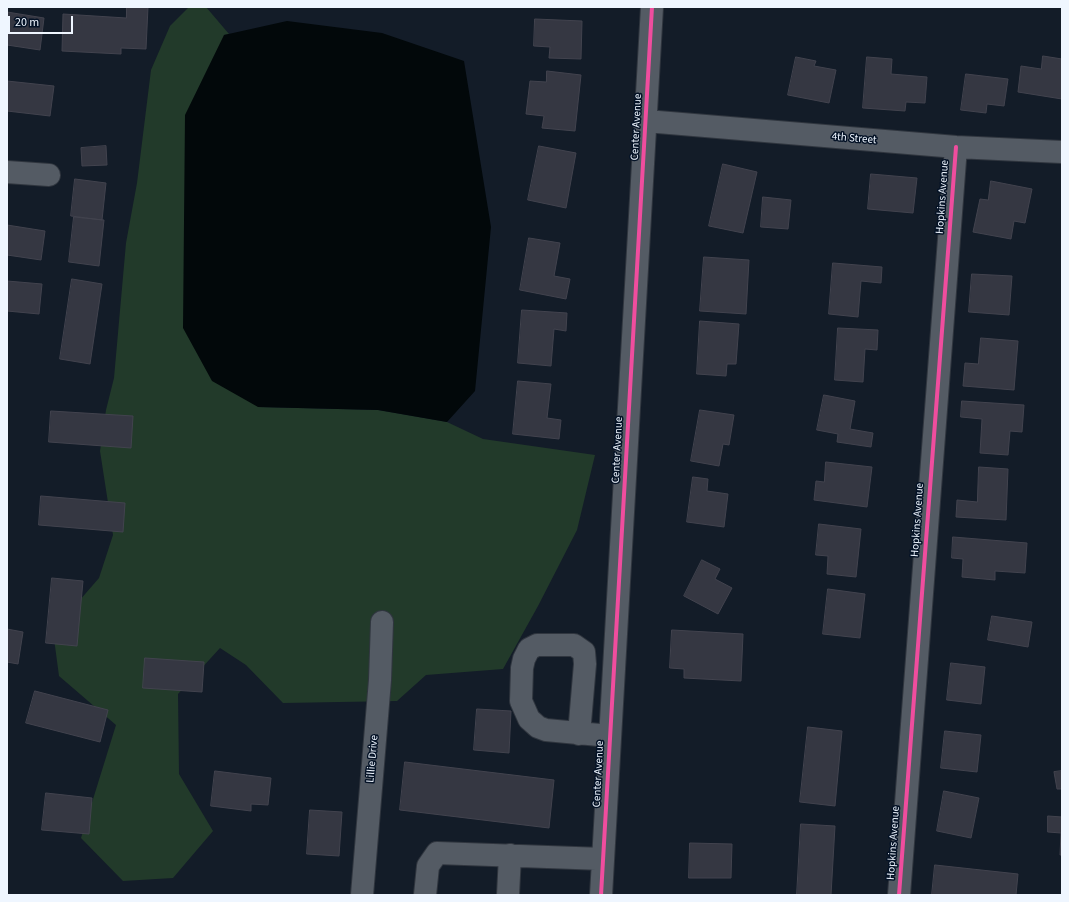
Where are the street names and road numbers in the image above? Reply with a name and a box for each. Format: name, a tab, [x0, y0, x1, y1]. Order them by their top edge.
street label: Center Avenue	[629, 93, 645, 161]
street label: 4th Street	[831, 130, 877, 148]
street label: Hopkins Avenue	[934, 160, 952, 234]
street label: Center Avenue	[610, 416, 626, 484]
street label: Hopkins Avenue	[909, 483, 927, 557]
street label: Lillie Drive	[364, 735, 382, 783]
street label: Center Avenue	[591, 740, 607, 808]
street label: Hopkins Avenue	[885, 806, 903, 880]

